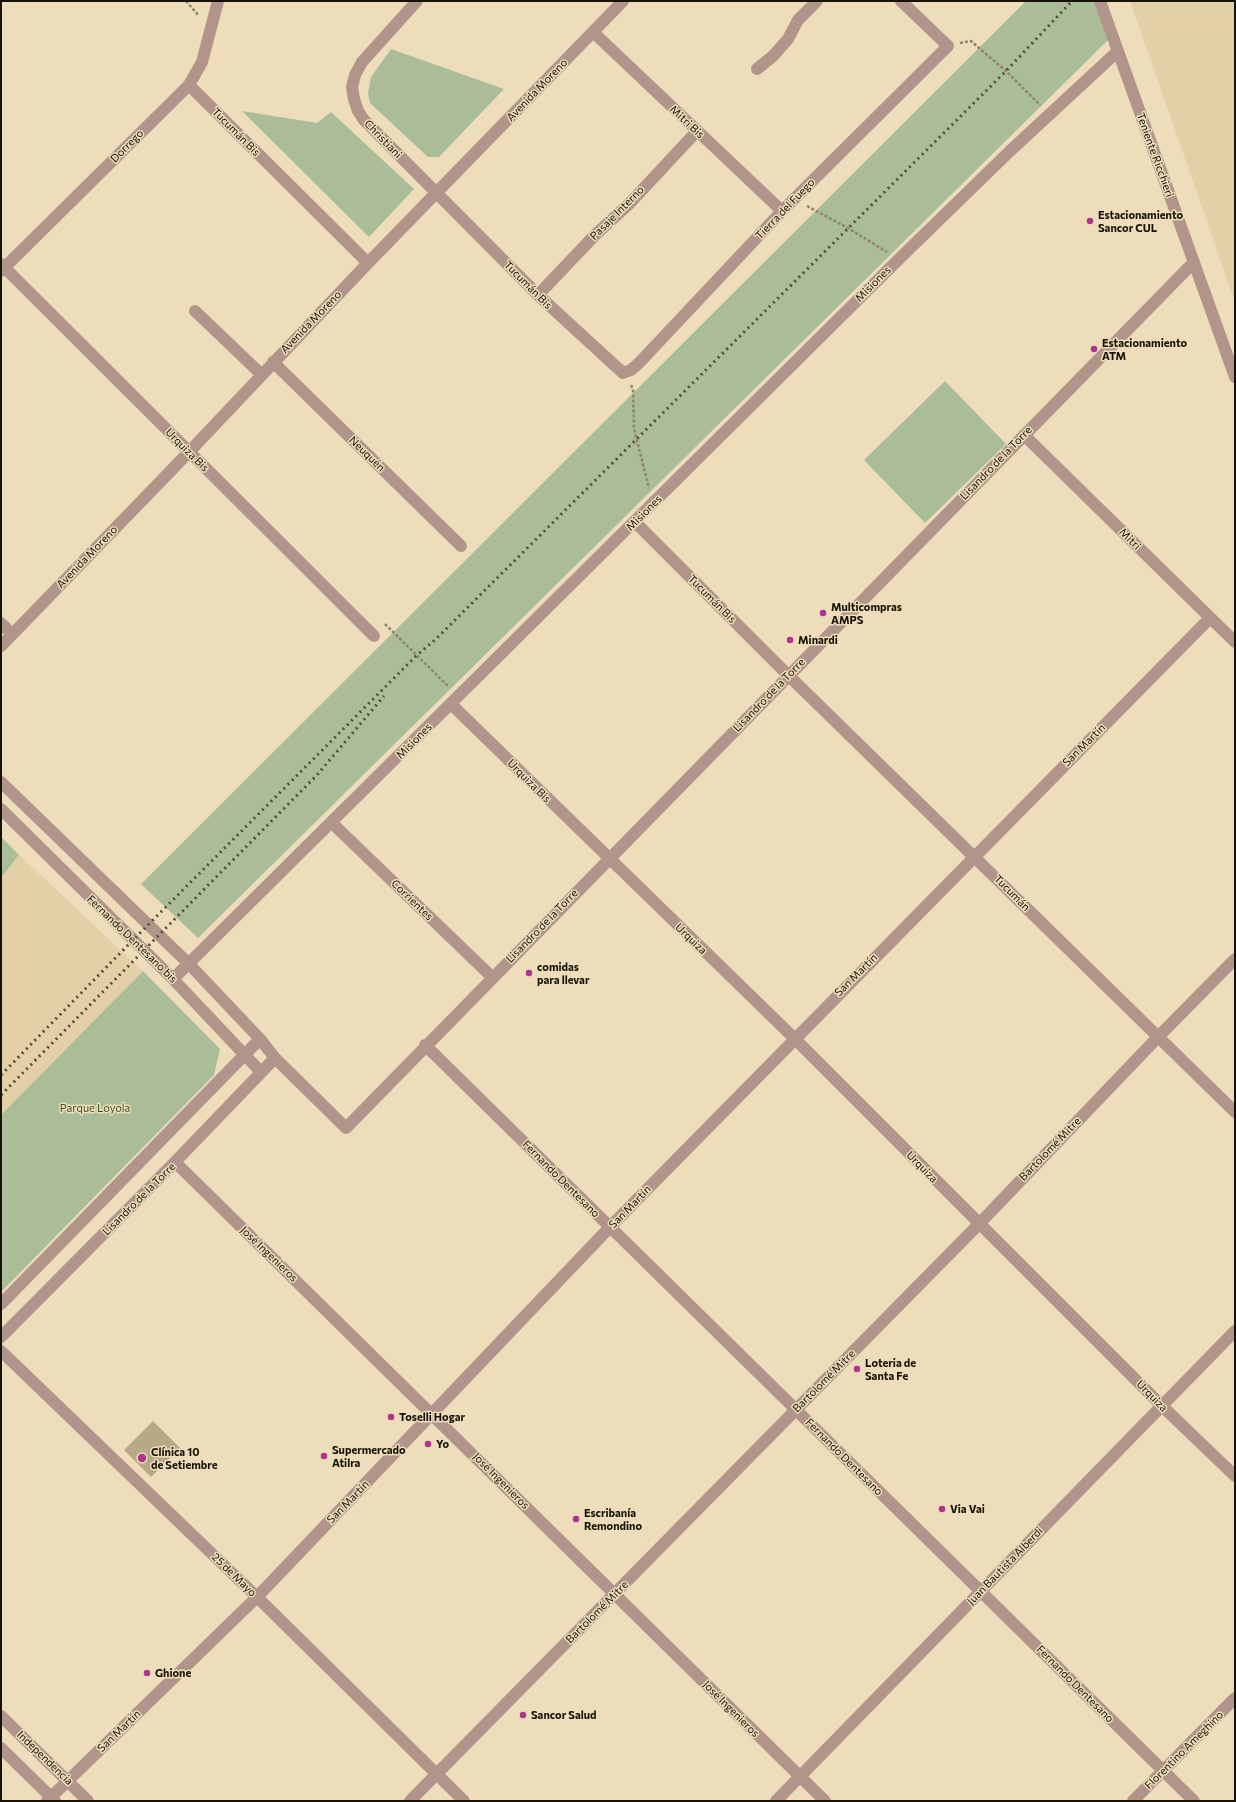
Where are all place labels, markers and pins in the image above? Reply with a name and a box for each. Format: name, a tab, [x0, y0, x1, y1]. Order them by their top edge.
place label: Estacionamiento Sancor CUL	[1098, 208, 1183, 234]
marker: Estacionamiento Sancor CUL	[1085, 216, 1095, 226]
place label: Estacionamiento ATM	[1102, 336, 1187, 362]
marker: Estacionamiento ATM	[1089, 344, 1099, 354]
place label: Multicompras AMPS	[831, 600, 902, 626]
marker: Multicompras AMPS	[818, 608, 828, 618]
place label: Minardi	[798, 633, 838, 647]
marker: Minardi	[785, 635, 795, 645]
place label: comidas para llevar	[537, 960, 589, 986]
marker: comidas para llevar	[524, 968, 534, 978]
place label: Loteria de Santa Fe	[865, 1356, 916, 1382]
marker: Loteria de Santa Fe	[852, 1364, 862, 1374]
place label: Toselli Hogar	[399, 1410, 465, 1424]
marker: Toselli Hogar	[386, 1412, 396, 1422]
place label: Yo	[436, 1437, 449, 1451]
marker: Yo	[423, 1439, 433, 1449]
place label: Supermercado Atilra	[332, 1443, 406, 1469]
place label: Clínica 10 de Setiembre	[151, 1445, 217, 1471]
marker: Supermercado Atilra	[319, 1451, 329, 1461]
marker: Clínica 10 de Setiembre	[136, 1452, 148, 1464]
place label: Via Vai	[950, 1502, 985, 1516]
marker: Via Vai	[937, 1504, 947, 1514]
place label: Escribanía Remondino	[584, 1506, 642, 1532]
marker: Escribanía Remondino	[571, 1514, 581, 1524]
place label: Ghione	[155, 1666, 191, 1680]
marker: Ghione	[142, 1668, 152, 1678]
place label: Sancor Salud	[531, 1708, 596, 1722]
marker: Sancor Salud	[518, 1710, 528, 1720]

